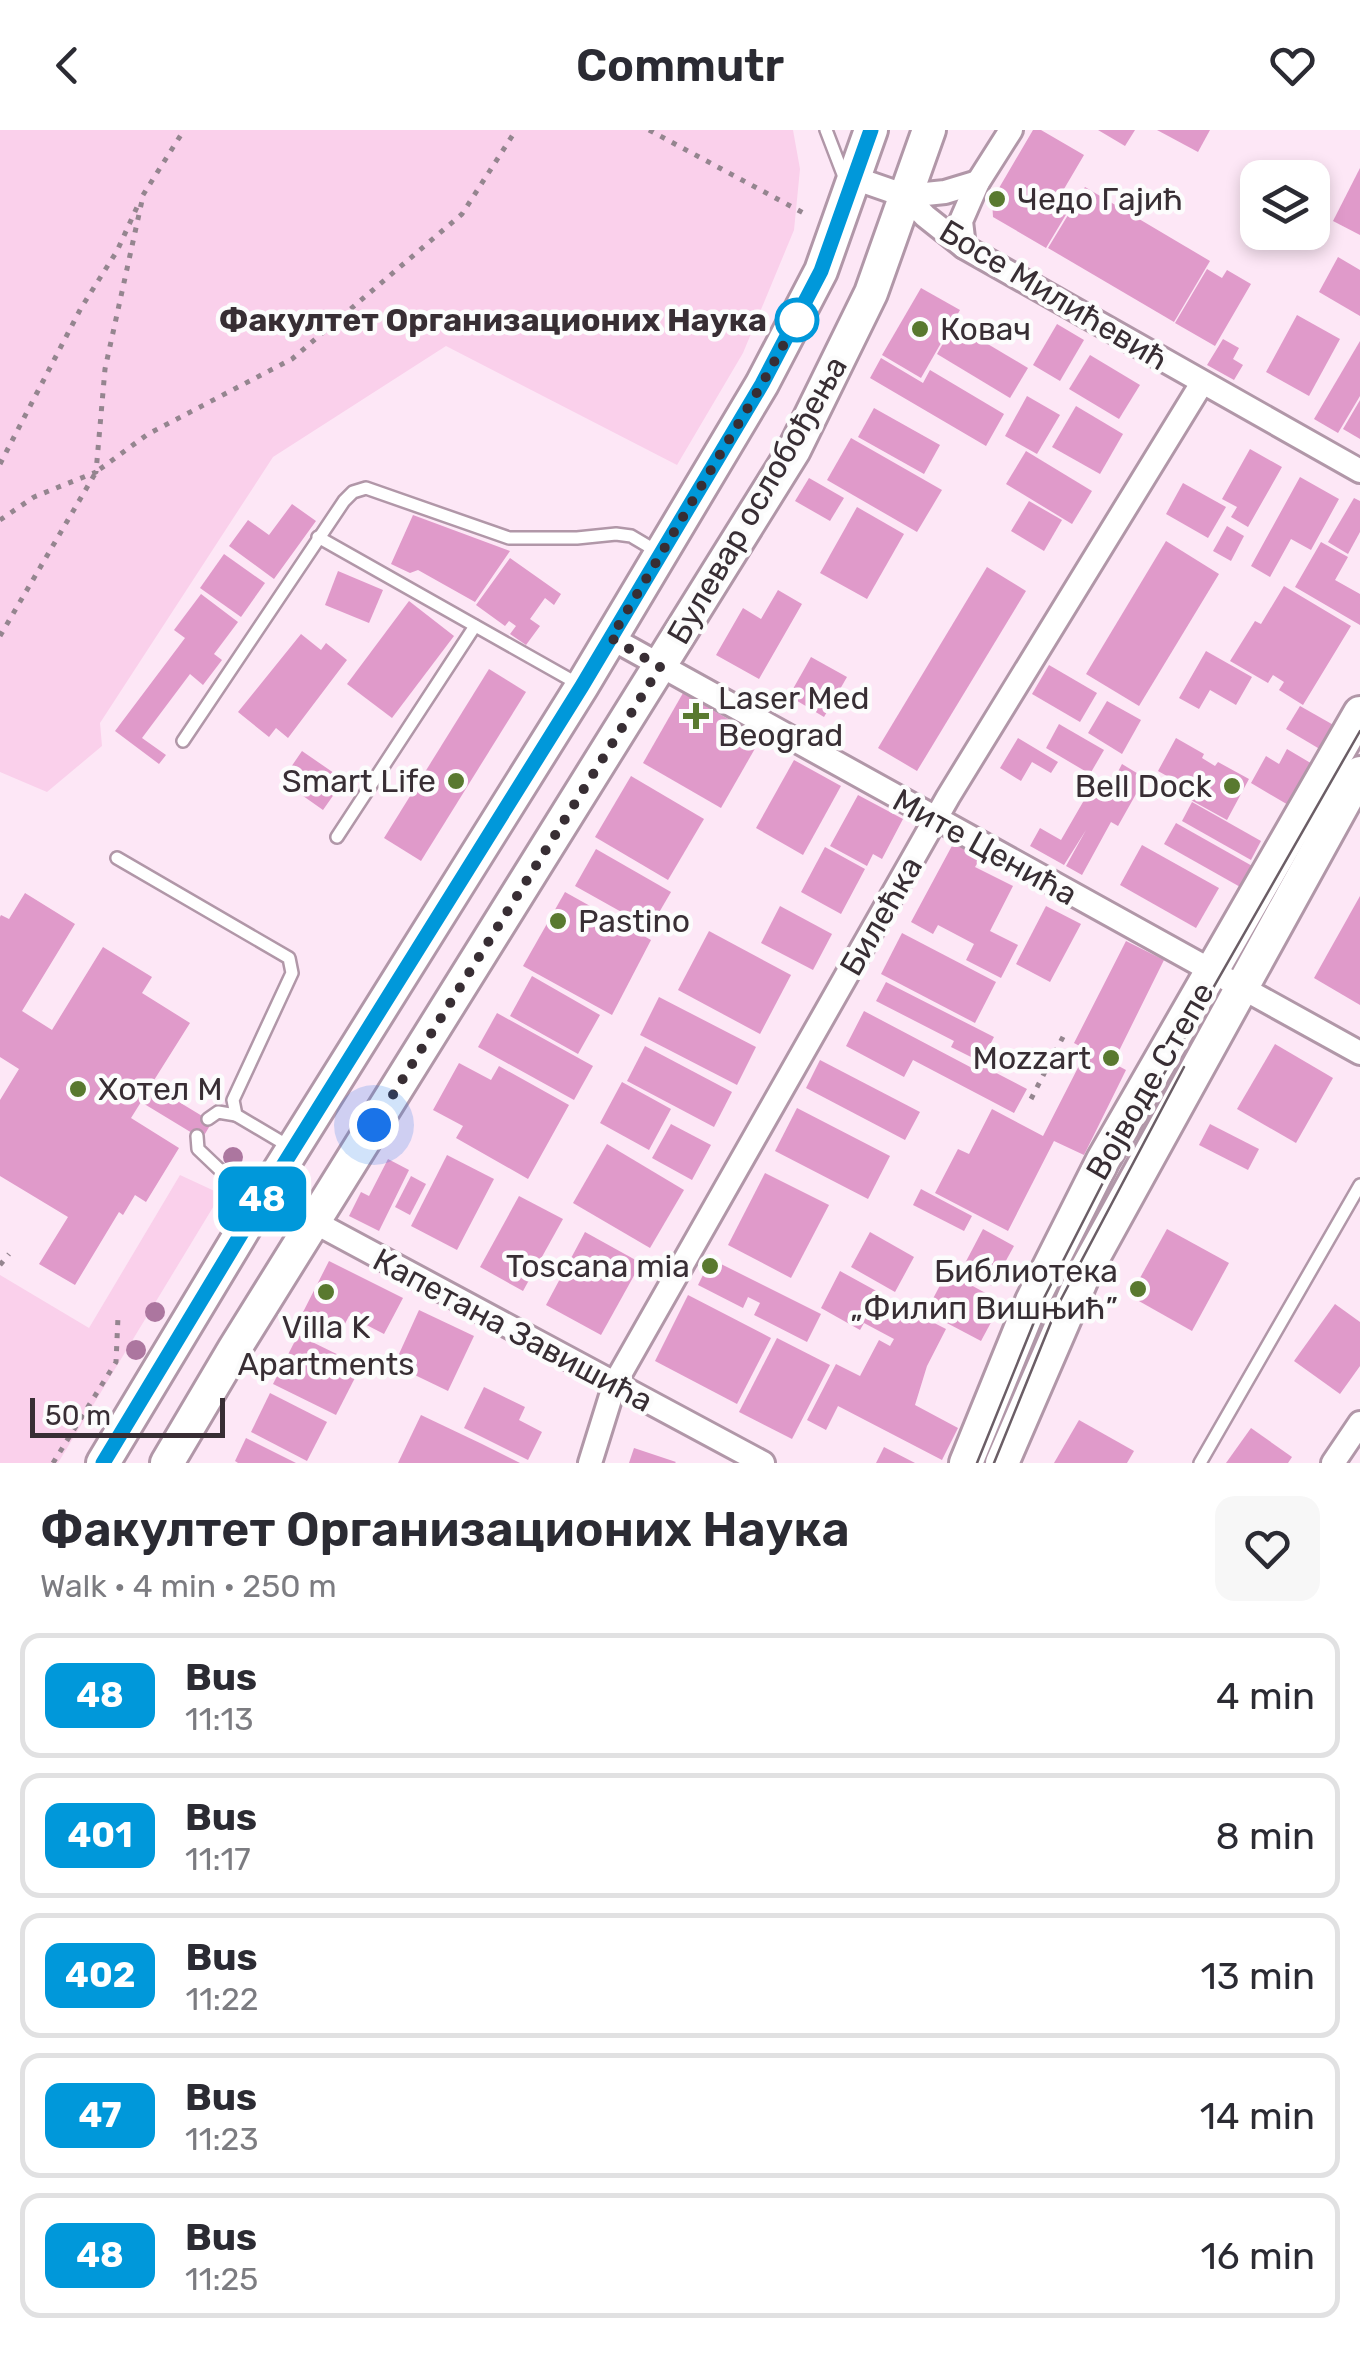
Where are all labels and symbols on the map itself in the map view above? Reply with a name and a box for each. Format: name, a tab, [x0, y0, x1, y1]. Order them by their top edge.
place label: Чедо Гајић	[1017, 180, 1183, 218]
marker: Чедо Гајић	[986, 188, 1008, 210]
street label: Босе Милићевић	[933, 212, 1175, 378]
marker: Факултет Организационих Наука	[776, 299, 818, 341]
place label: Факултет Организационих Наука	[219, 301, 767, 339]
place label: Ковач	[940, 310, 1031, 348]
marker: Ковач	[909, 318, 931, 340]
street label: Булевар ослобођења	[659, 349, 855, 651]
place label: Laser Med Beograd	[718, 679, 870, 754]
marker: Laser Med Beograd	[683, 703, 709, 729]
place label: Smart Life	[282, 762, 436, 800]
place label: Bell Dock	[1075, 767, 1212, 805]
marker: Smart Life	[445, 770, 467, 792]
marker: Bell Dock	[1221, 775, 1243, 797]
street label: Мите Ценића	[886, 781, 1084, 913]
street label: Билећка	[832, 850, 930, 982]
place label: Pastino	[578, 902, 690, 940]
marker: Pastino	[547, 910, 569, 932]
street label: Војводе Степе	[1078, 976, 1222, 1186]
place label: Mozzart	[972, 1039, 1091, 1077]
marker: Mozzart	[1100, 1047, 1122, 1069]
place label: Хотел М	[98, 1070, 223, 1108]
marker: Хотел М	[67, 1078, 89, 1100]
your location	[349, 1100, 399, 1150]
line badge: 48	[217, 1166, 307, 1232]
street label: Капетана Завишића	[367, 1240, 659, 1420]
place label: Toscana mia	[506, 1247, 690, 1285]
place label: Библиотека „Филип Вишњић”	[850, 1252, 1118, 1327]
marker: Toscana mia	[699, 1255, 721, 1277]
marker: Библиотека „Филип Вишњић”	[1127, 1278, 1149, 1300]
marker: Villa K Apartments	[315, 1281, 337, 1303]
place label: Villa K Apartments	[237, 1308, 415, 1383]
scale bar	[30, 1393, 225, 1438]

